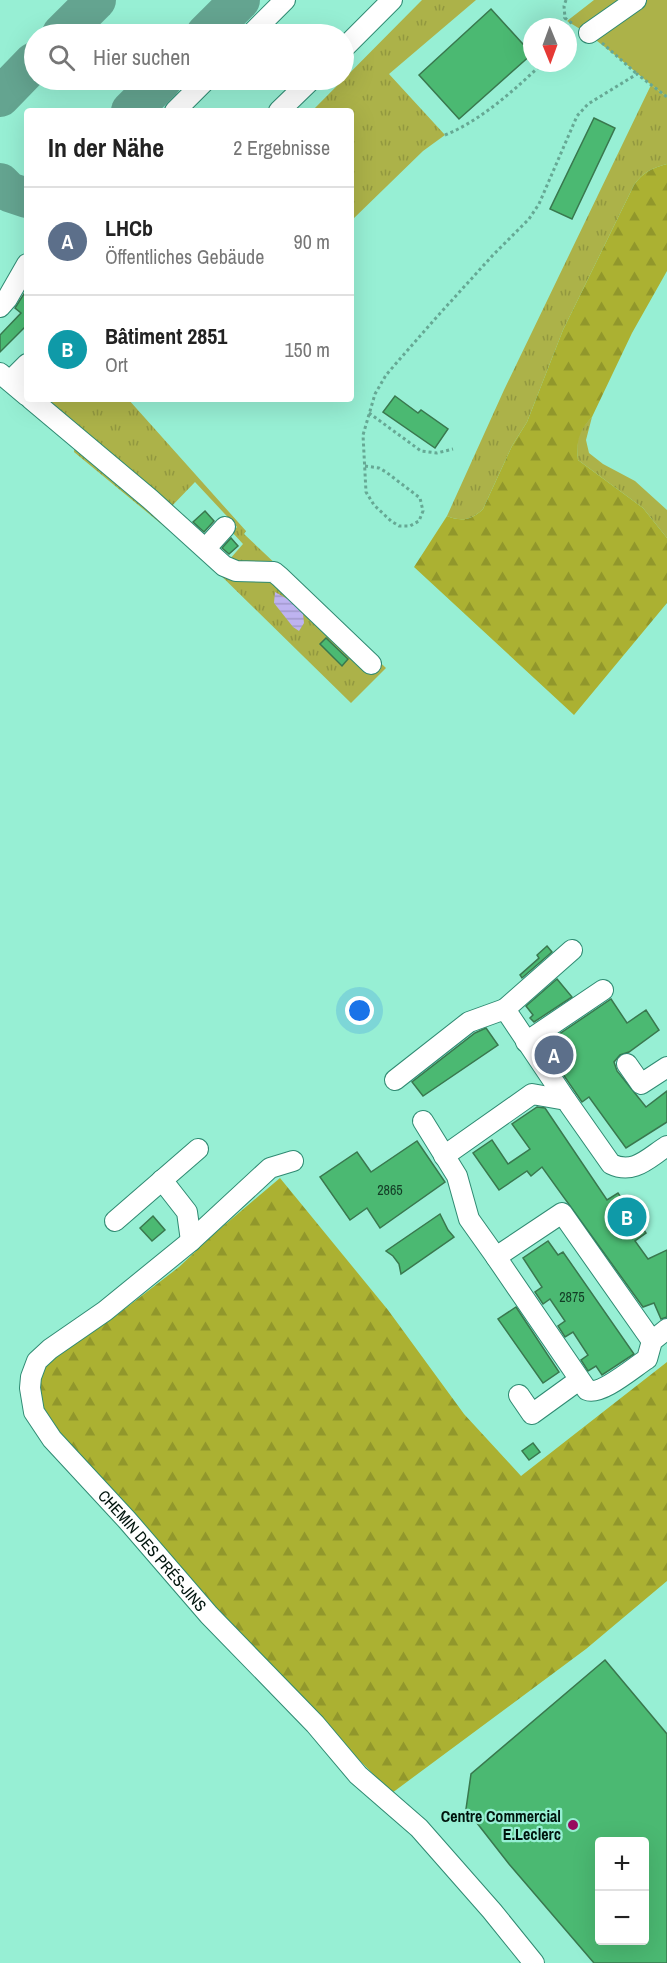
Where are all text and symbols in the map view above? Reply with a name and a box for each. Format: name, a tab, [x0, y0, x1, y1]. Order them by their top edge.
north arrow	[523, 18, 577, 72]
search box	[24, 24, 354, 90]
icon: search	[45, 41, 78, 74]
text: Hier suchen	[93, 42, 190, 72]
text: In der Nähe	[48, 130, 164, 165]
text: 2 Ergebnisse	[233, 134, 330, 161]
text: LHCb	[105, 213, 153, 243]
text: A	[62, 228, 73, 255]
text: 90 m	[294, 228, 330, 255]
text: Öffentliches Gebäude	[105, 243, 264, 270]
text: Bâtiment 2851	[105, 321, 227, 351]
text: B	[62, 336, 73, 363]
text: 150 m	[284, 336, 330, 363]
text: Ort	[105, 351, 128, 378]
your location	[345, 996, 374, 1025]
pin: A	[534, 1032, 574, 1078]
house number: 2865	[377, 1181, 403, 1199]
pin: B	[608, 1194, 646, 1240]
house number: 2875	[559, 1288, 585, 1306]
street label: CHEMIN DES PRÉS-JINS	[93, 1485, 212, 1616]
place label: Centre Commercial E.Leclerc	[441, 1805, 561, 1845]
marker: Centre Commercial E.Leclerc	[566, 1818, 580, 1832]
map controls	[595, 1837, 649, 1945]
button: +	[595, 1837, 649, 1891]
button: −	[595, 1891, 649, 1945]

